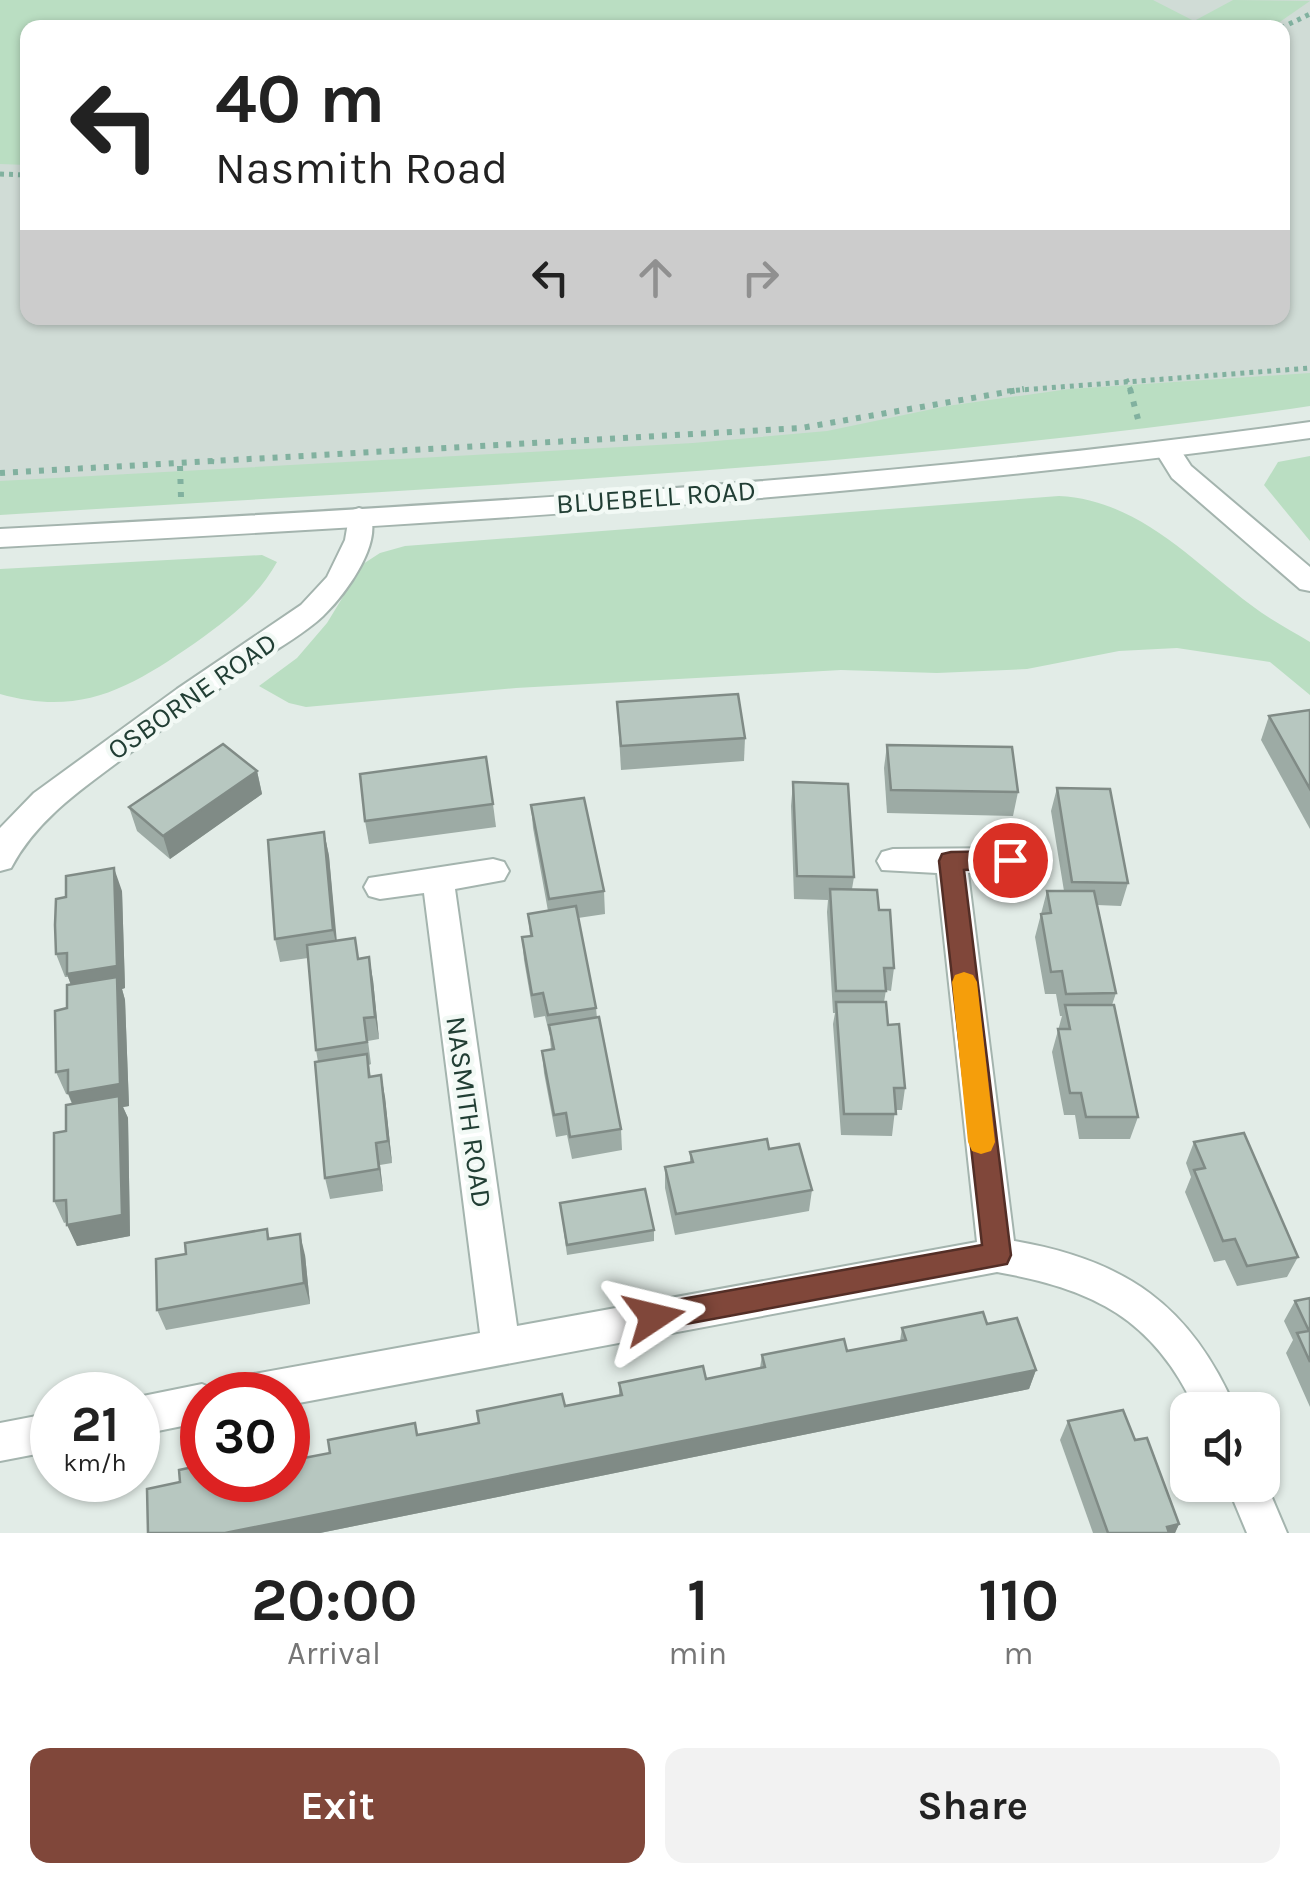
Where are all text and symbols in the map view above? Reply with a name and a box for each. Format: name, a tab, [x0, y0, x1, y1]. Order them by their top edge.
text: 40 m	[215, 58, 385, 140]
icon: left	[50, 60, 180, 190]
text: Nasmith Road	[215, 142, 508, 194]
icon: left	[523, 250, 578, 305]
icon: ahead	[628, 250, 683, 305]
icon: right	[733, 250, 788, 305]
street label: BLUEBELL ROAD	[555, 474, 757, 520]
street label: OSBORNE ROAD	[101, 625, 283, 767]
pin	[968, 818, 1053, 903]
icon: arrive	[983, 833, 1038, 888]
street label: NASMITH ROAD	[439, 1014, 499, 1210]
position arrow	[602, 1265, 706, 1369]
speed limit sign: 30	[180, 1372, 310, 1502]
map controls	[1170, 1392, 1280, 1502]
button: sound	[1170, 1392, 1280, 1502]
text: 21	[71, 1395, 119, 1454]
text: km/h	[63, 1448, 127, 1477]
text: 20:00	[251, 1565, 417, 1635]
text: 1	[687, 1565, 708, 1635]
text: 110	[978, 1565, 1059, 1635]
text: Arrival	[287, 1635, 381, 1672]
text: min	[668, 1635, 727, 1672]
text: m	[1004, 1635, 1034, 1672]
button: Exit	[30, 1748, 645, 1863]
button: Share	[665, 1748, 1280, 1863]

